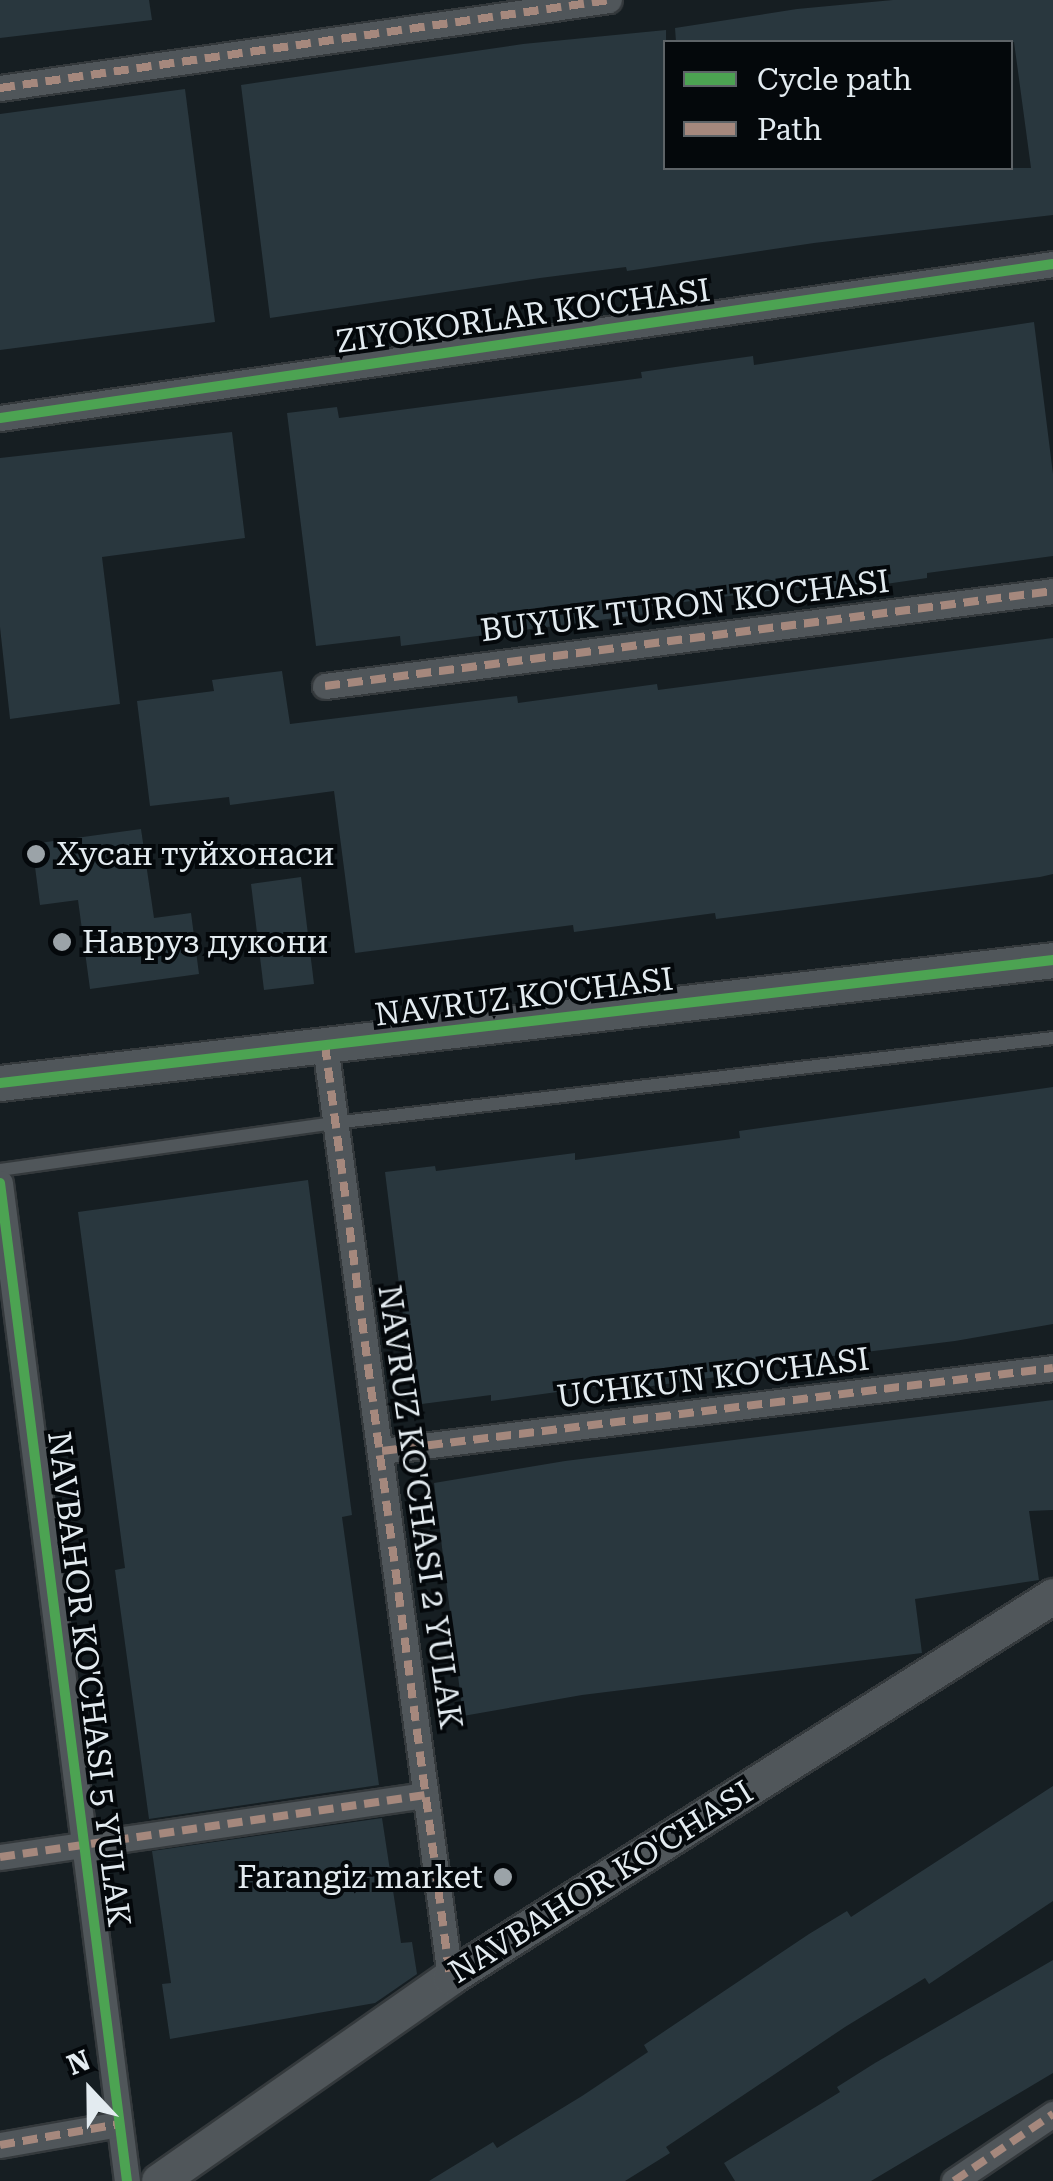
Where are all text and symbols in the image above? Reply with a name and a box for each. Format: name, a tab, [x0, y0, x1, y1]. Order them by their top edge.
legend	[663, 40, 1013, 170]
text: Cycle path	[757, 62, 912, 97]
text: Path	[757, 112, 822, 147]
street label: ZIYOKORLAR KO'CHASI	[334, 271, 712, 361]
street label: BUYUK TURON KO'CHASI	[478, 562, 892, 650]
place label: Хусан туйхонаси	[56, 835, 334, 873]
marker: Хусан туйхонаси	[25, 843, 47, 865]
place label: Навруз дукони	[82, 923, 328, 961]
marker: Навруз дукони	[51, 931, 73, 953]
street label: NAVRUZ KO'CHASI	[373, 960, 675, 1034]
street label: NAVRUZ KO'CHASI 2 YULAK	[370, 1283, 470, 1731]
street label: UCHKUN KO'CHASI	[555, 1340, 871, 1416]
street label: NAVBAHOR KO'CHASI 5 YULAK	[40, 1429, 138, 1929]
street label: NAVBAHOR KO'CHASI	[442, 1773, 760, 1991]
place label: Farangiz market	[237, 1858, 483, 1896]
marker: Farangiz market	[492, 1866, 514, 1888]
north arrow	[40, 2041, 140, 2141]
text: N	[62, 2043, 95, 2082]

